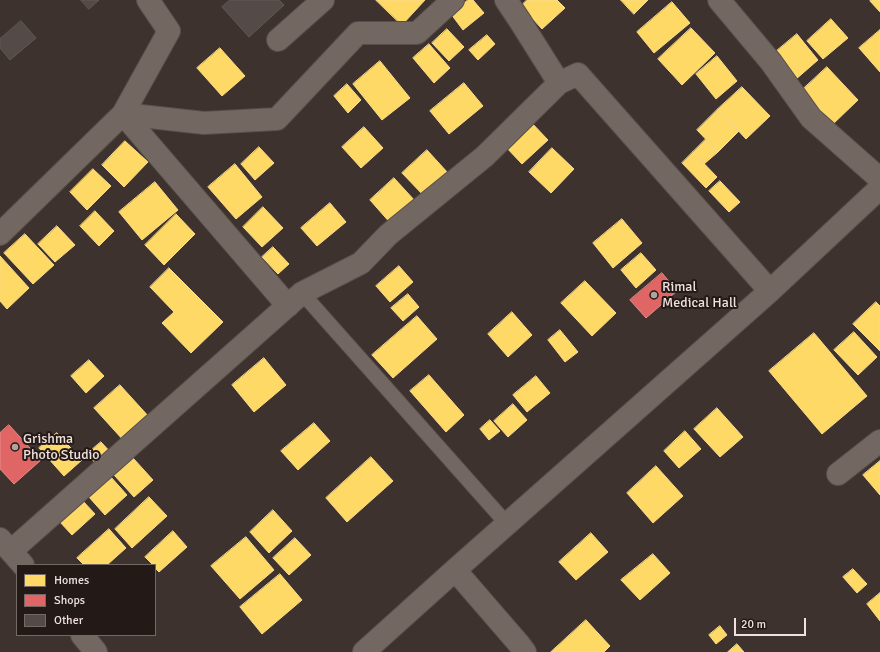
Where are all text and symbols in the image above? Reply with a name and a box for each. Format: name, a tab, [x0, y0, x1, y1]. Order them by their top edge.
place label: Rimal Medical Hall	[662, 279, 737, 312]
marker: Rimal Medical Hall	[649, 290, 659, 300]
place label: Grishma Photo Studio	[23, 431, 100, 464]
marker: Grishma Photo Studio	[10, 442, 20, 452]
legend	[16, 564, 156, 636]
text: Homes	[54, 573, 89, 588]
text: Shops	[54, 593, 85, 608]
scale bar	[736, 610, 808, 636]
text: Other	[54, 613, 83, 628]
text: 20 m	[741, 617, 766, 632]

